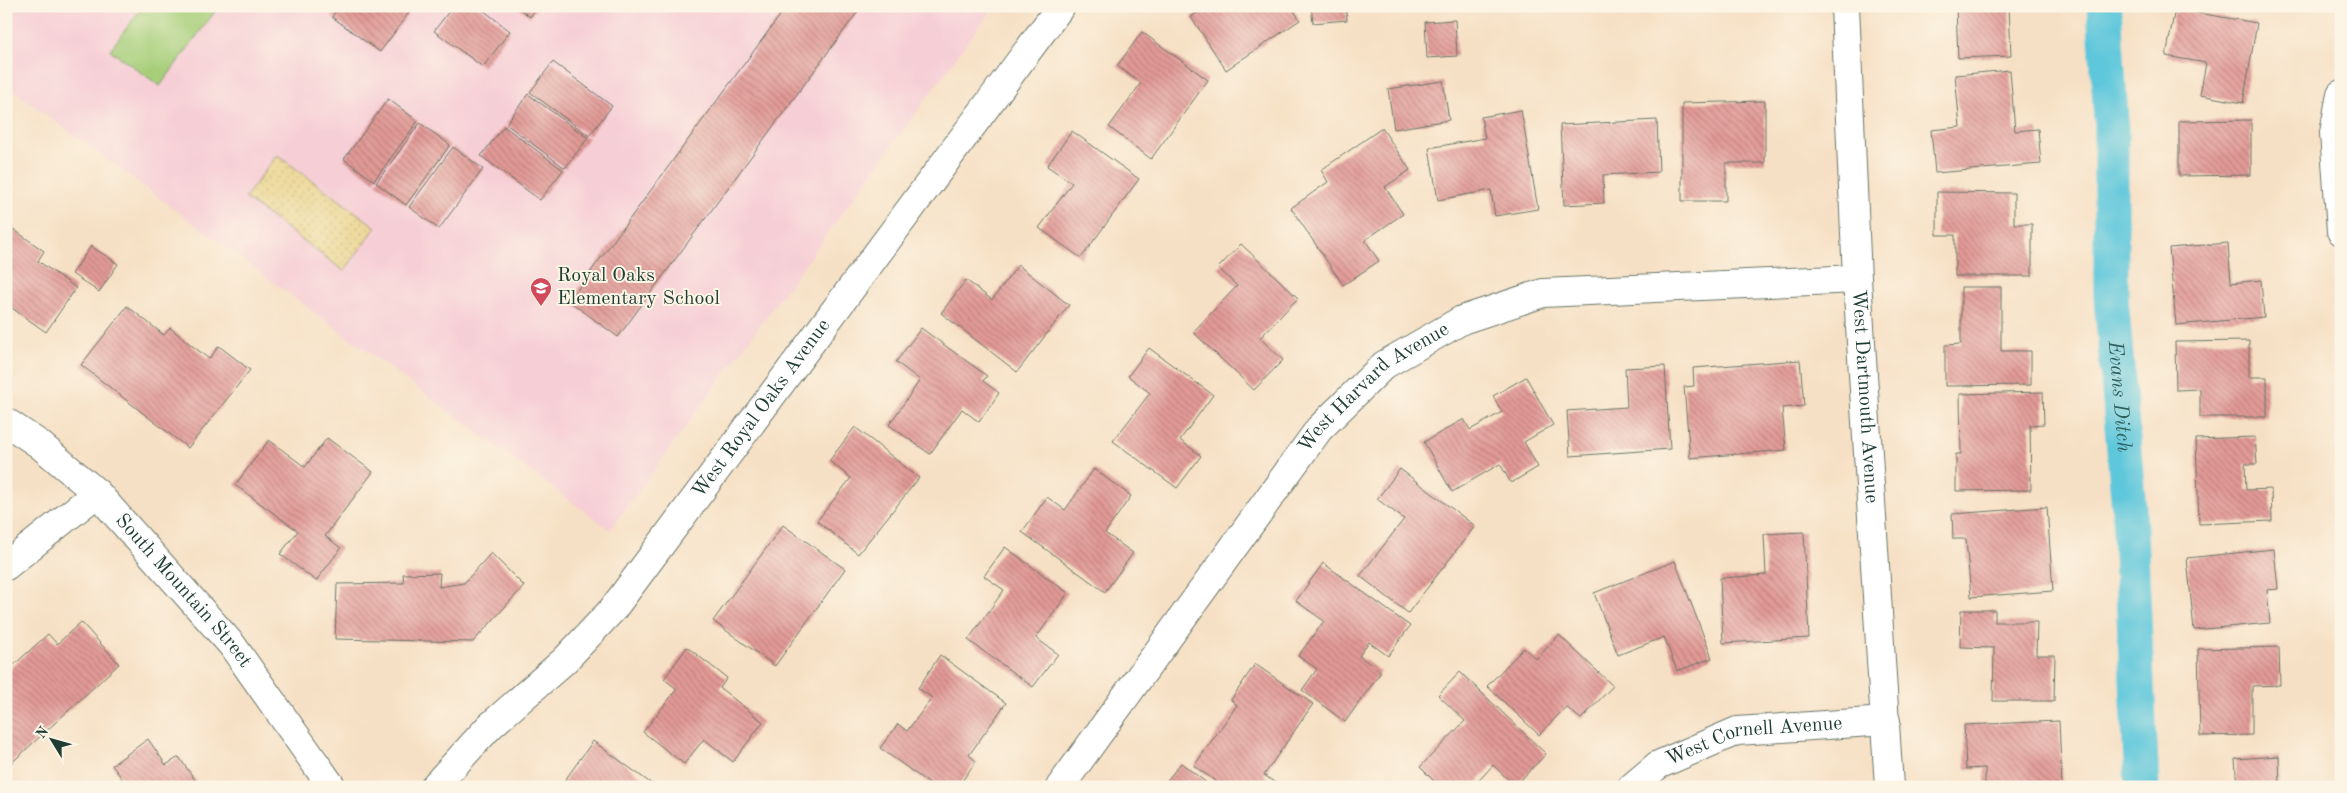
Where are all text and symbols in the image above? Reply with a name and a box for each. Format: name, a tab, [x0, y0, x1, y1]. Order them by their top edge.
place label: Royal Oaks Elementary School	[557, 266, 720, 309]
school or university icon: Royal Oaks Elementary School	[529, 276, 553, 307]
street label: West Dartmouth Avenue	[1848, 289, 1881, 504]
street label: West Royal Oaks Avenue	[689, 316, 834, 502]
street label: West Harvard Avenue	[1295, 320, 1453, 456]
water label: Evans Ditch	[2104, 339, 2135, 453]
street label: South Mountain Street	[111, 510, 255, 671]
street label: West Cornell Avenue	[1663, 714, 1843, 770]
north arrow	[28, 716, 78, 766]
text: N	[34, 724, 51, 741]

